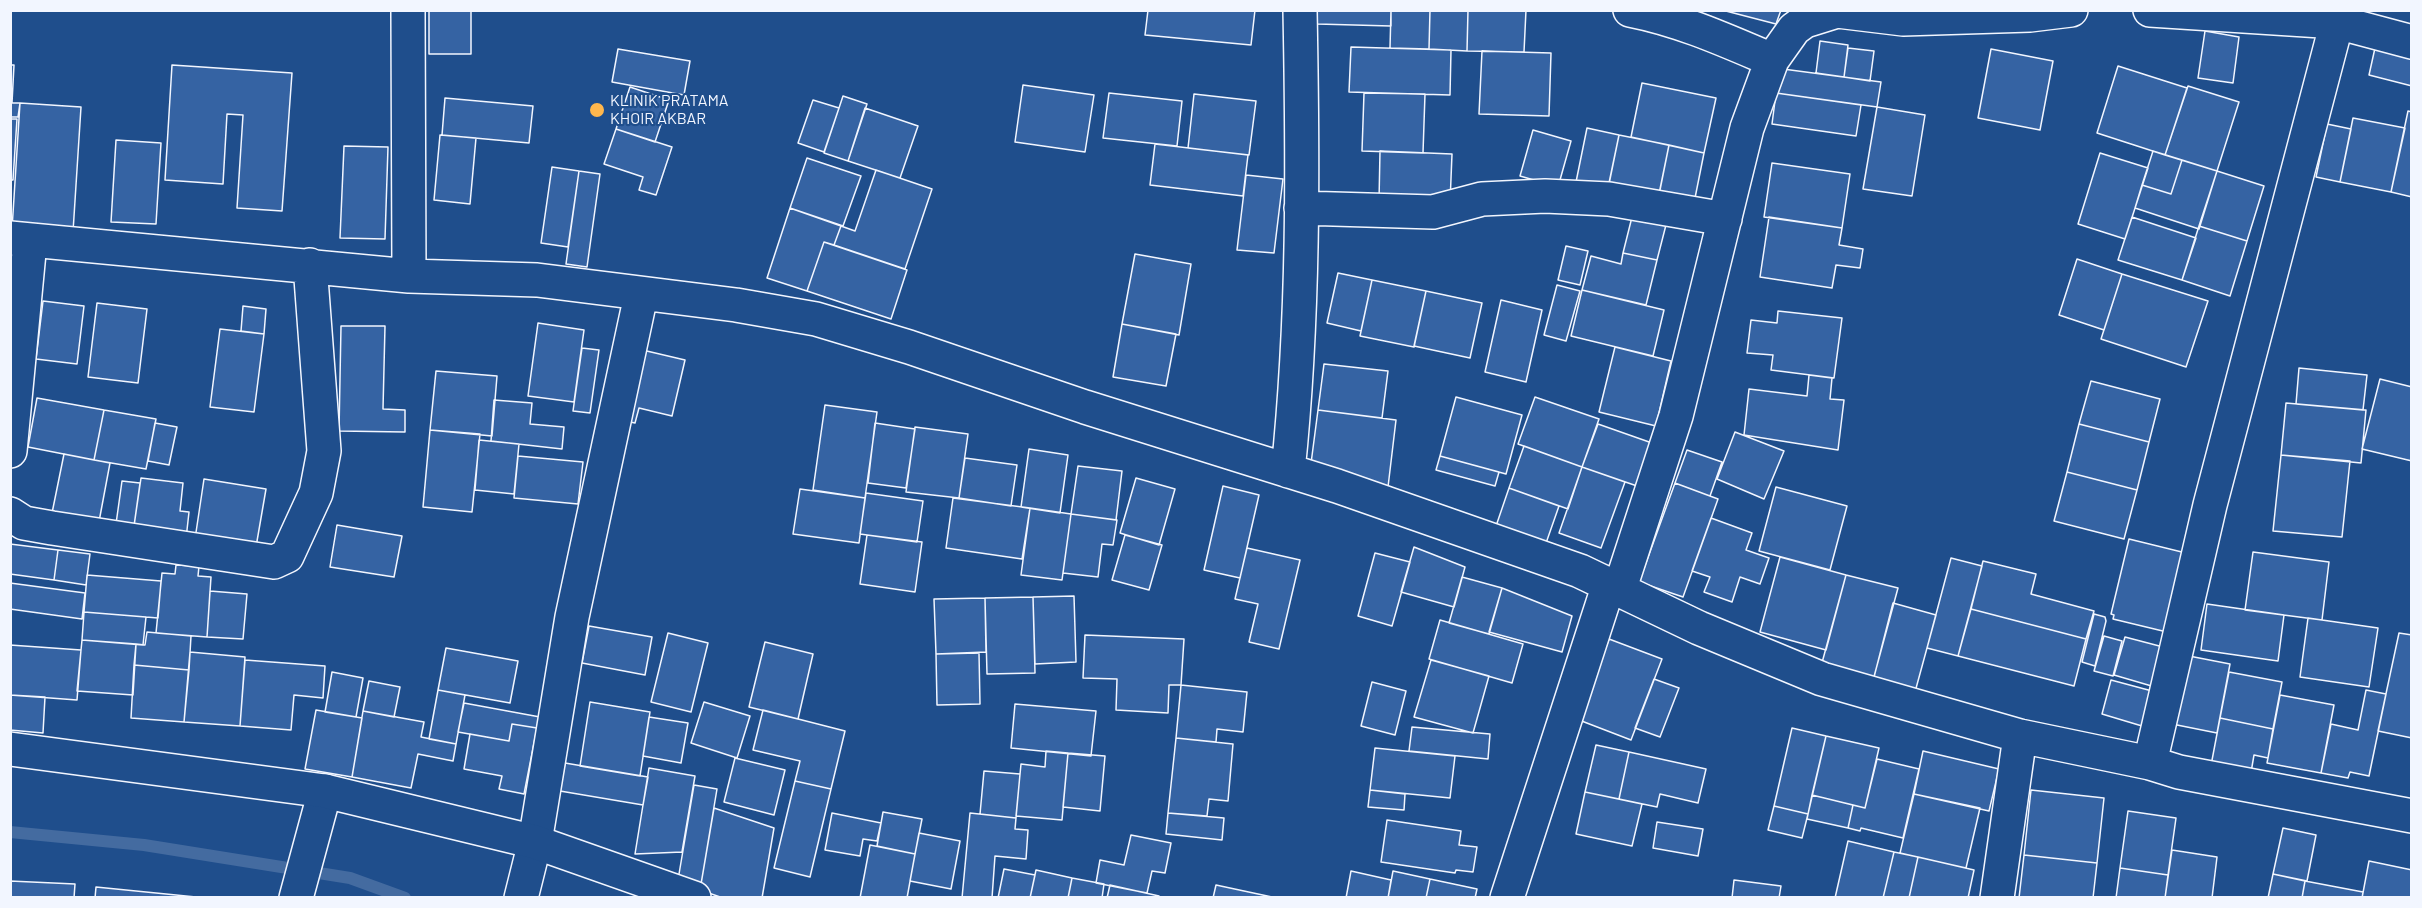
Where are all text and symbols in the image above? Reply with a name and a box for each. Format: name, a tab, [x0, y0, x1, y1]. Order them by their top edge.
place label: KLINIK PRATAMA KHOIR AKBAR	[610, 91, 729, 129]
marker: KLINIK PRATAMA KHOIR AKBAR	[588, 101, 606, 119]

